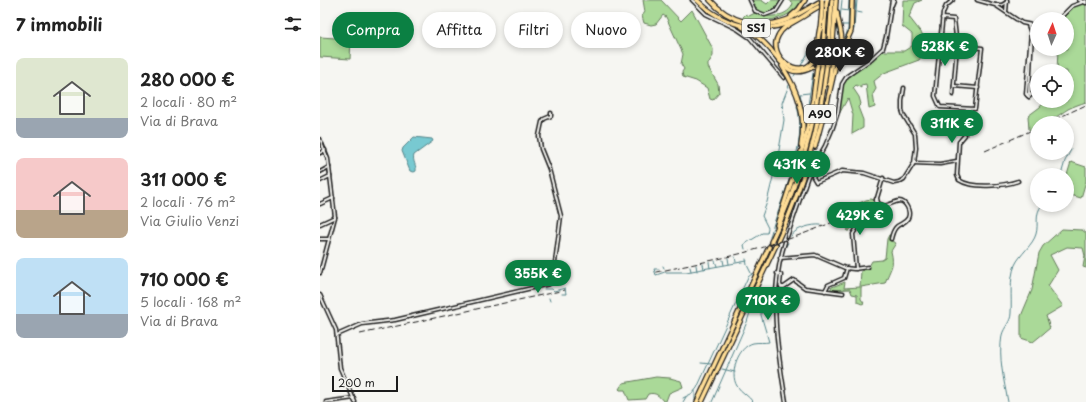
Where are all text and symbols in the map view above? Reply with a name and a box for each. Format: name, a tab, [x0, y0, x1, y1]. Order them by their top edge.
text: 7 immobili	[16, 11, 102, 37]
chip: Compra	[332, 12, 414, 48]
chip: Affitta	[422, 12, 496, 48]
chip: Filtri	[504, 12, 563, 48]
chip: Nuovo	[571, 12, 641, 48]
north arrow	[1030, 12, 1074, 56]
map controls	[1030, 12, 1074, 212]
icon: filters	[282, 13, 304, 35]
road number: SS1	[742, 19, 770, 37]
pin: 528K €	[912, 33, 978, 67]
text: 528K €	[921, 36, 969, 55]
pin: 280K €	[807, 39, 873, 73]
text: 280K €	[815, 42, 865, 61]
button: locate	[1030, 64, 1074, 108]
text: 280 000 €	[140, 66, 235, 92]
icon: home	[48, 74, 96, 122]
text: 2 locali · 80 m²	[140, 92, 237, 111]
road number: A90	[804, 105, 836, 123]
pin: 311K €	[919, 110, 985, 144]
text: Via di Brava	[140, 111, 218, 130]
text: 311K €	[930, 113, 974, 132]
button: +	[1030, 116, 1074, 160]
pin: 431K €	[764, 151, 830, 185]
text: 431K €	[773, 154, 821, 173]
text: 311 000 €	[140, 166, 227, 192]
button: −	[1030, 168, 1074, 212]
icon: home	[48, 174, 96, 222]
text: 2 locali · 76 m²	[140, 192, 236, 211]
pin: 429K €	[827, 202, 893, 236]
text: 429K €	[836, 205, 884, 224]
text: Via Giulio Venzi	[140, 211, 239, 230]
pin: 355K €	[505, 260, 571, 294]
text: 355K €	[514, 263, 562, 282]
text: 710 000 €	[140, 266, 229, 292]
icon: home	[48, 274, 96, 322]
pin: 710K €	[735, 287, 801, 321]
text: 710K €	[745, 290, 791, 309]
text: 5 locali · 168 m²	[140, 292, 241, 311]
text: Via di Brava	[140, 311, 218, 330]
scale bar	[332, 374, 398, 393]
text: 200 m	[338, 374, 375, 391]

